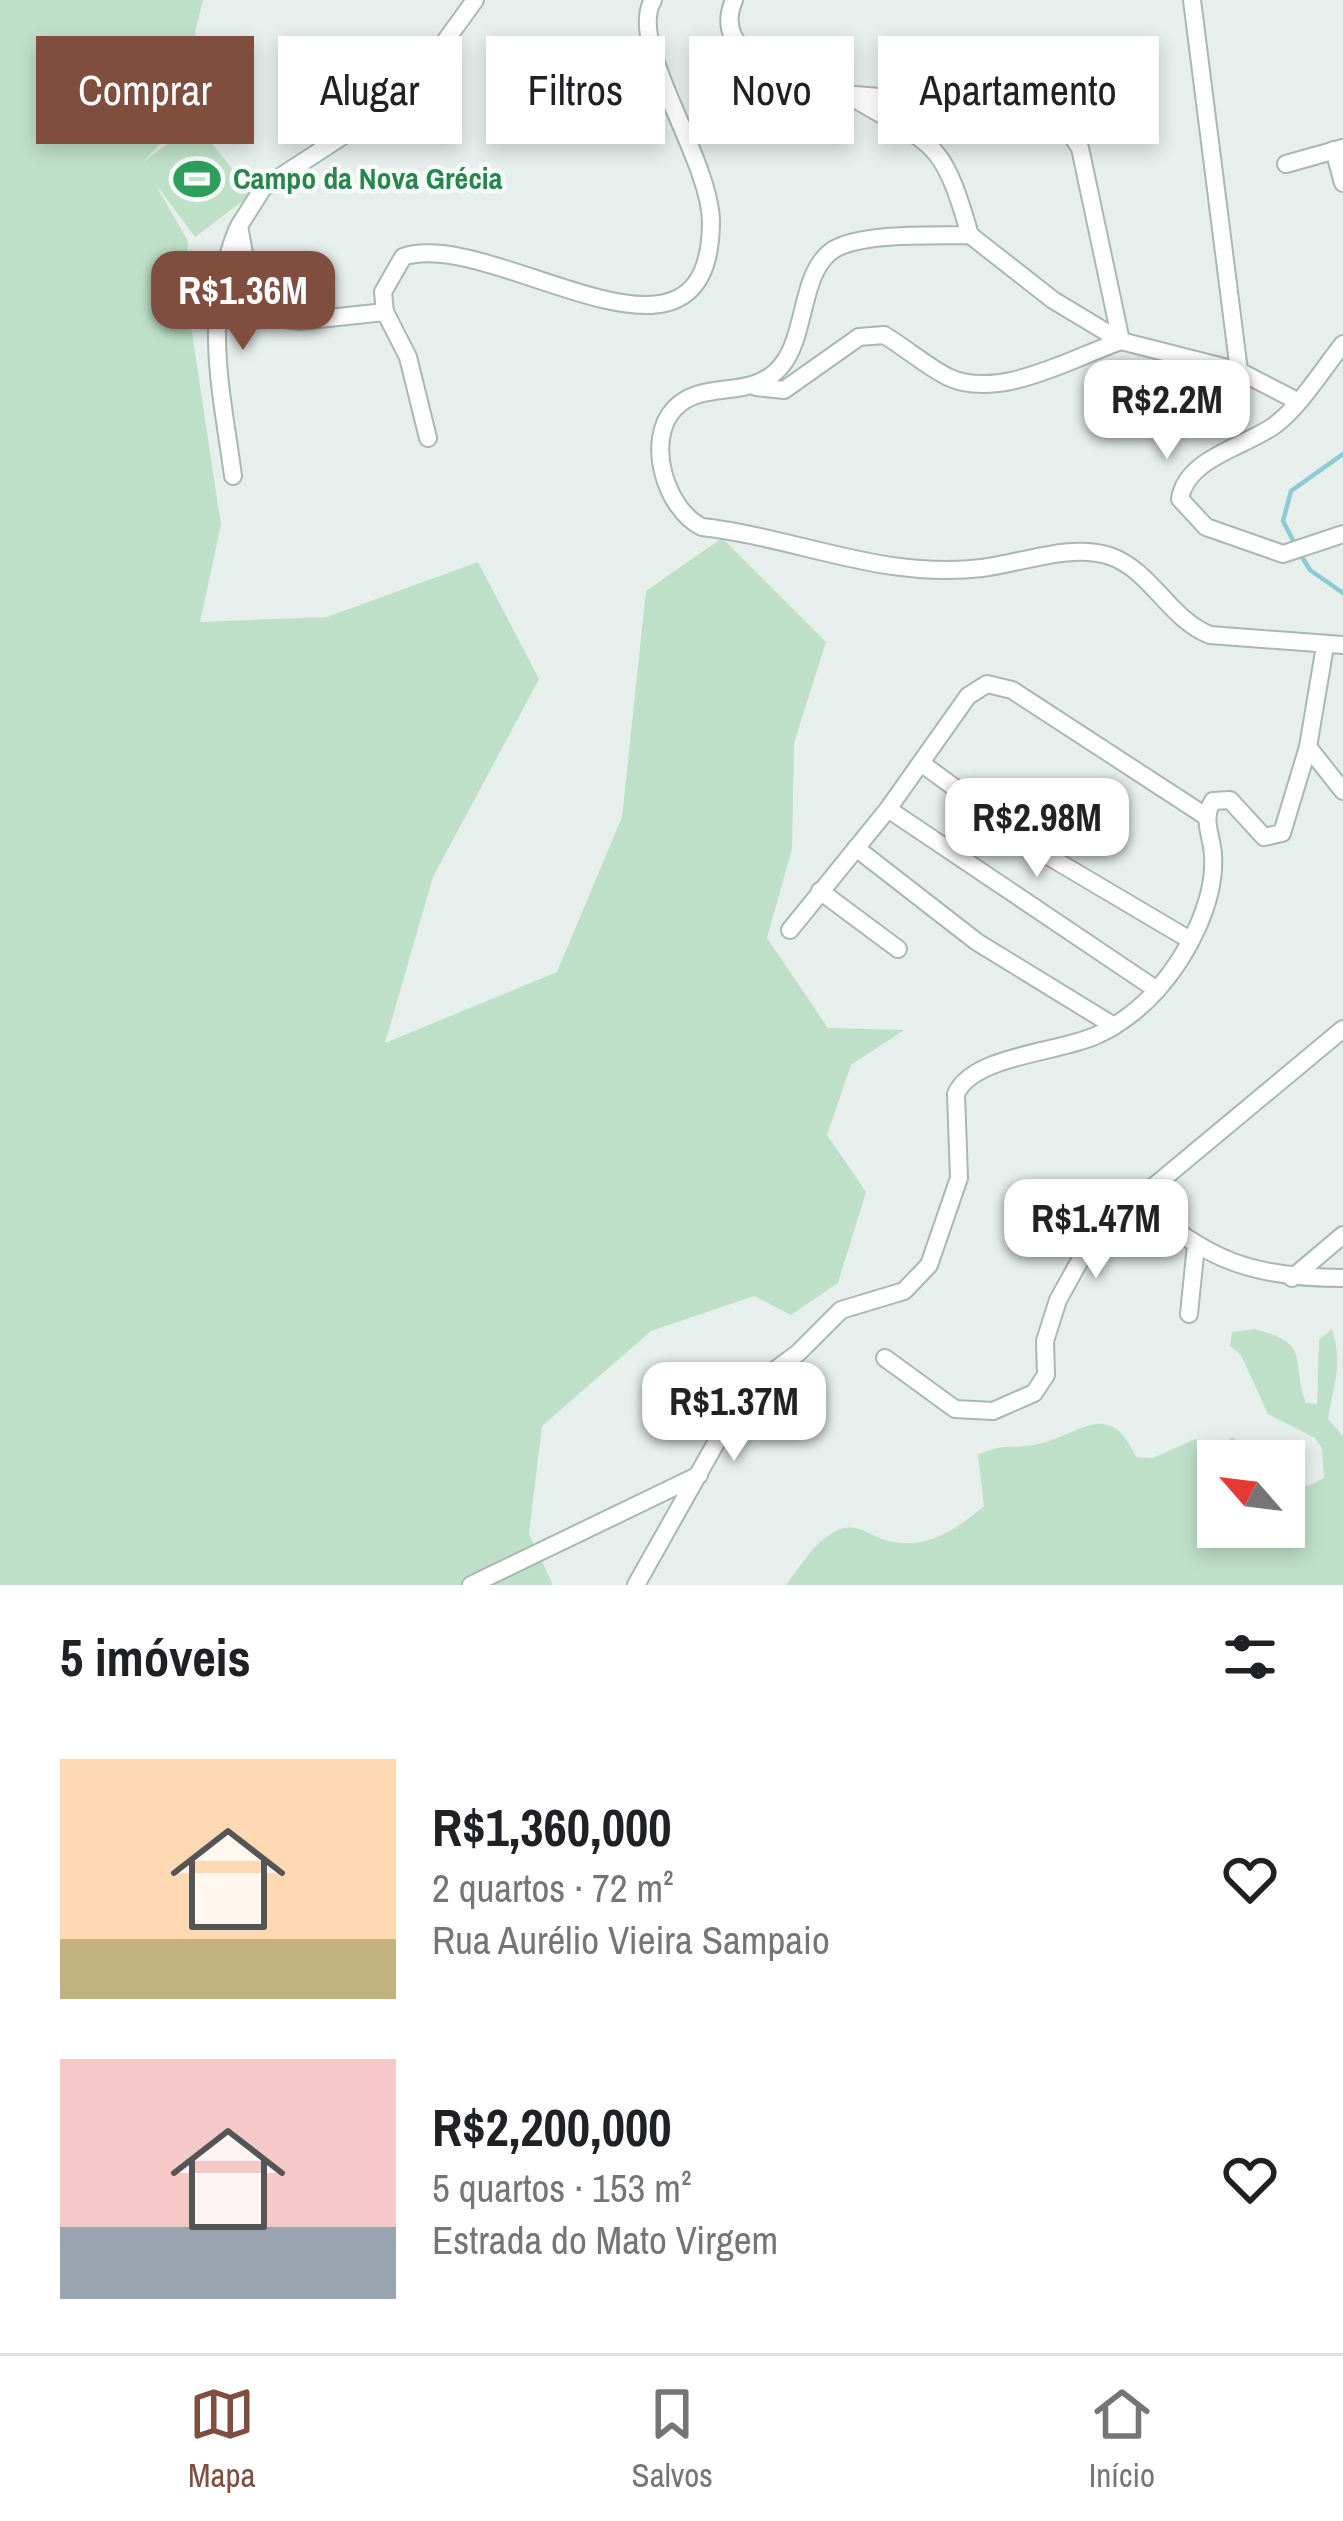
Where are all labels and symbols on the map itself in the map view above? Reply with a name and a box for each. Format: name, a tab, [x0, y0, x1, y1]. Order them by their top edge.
sports icon: Campo da Nova Grécia	[172, 154, 222, 204]
place label: Campo da Nova Grécia	[233, 158, 503, 198]
pin: R$1.36M	[132, 251, 354, 353]
pin: R$2.2M	[1069, 360, 1265, 462]
pin: R$2.98M	[926, 778, 1148, 880]
pin: R$1.47M	[985, 1179, 1207, 1281]
pin: R$1.37M	[623, 1362, 845, 1464]
north arrow	[1197, 1440, 1305, 1548]

